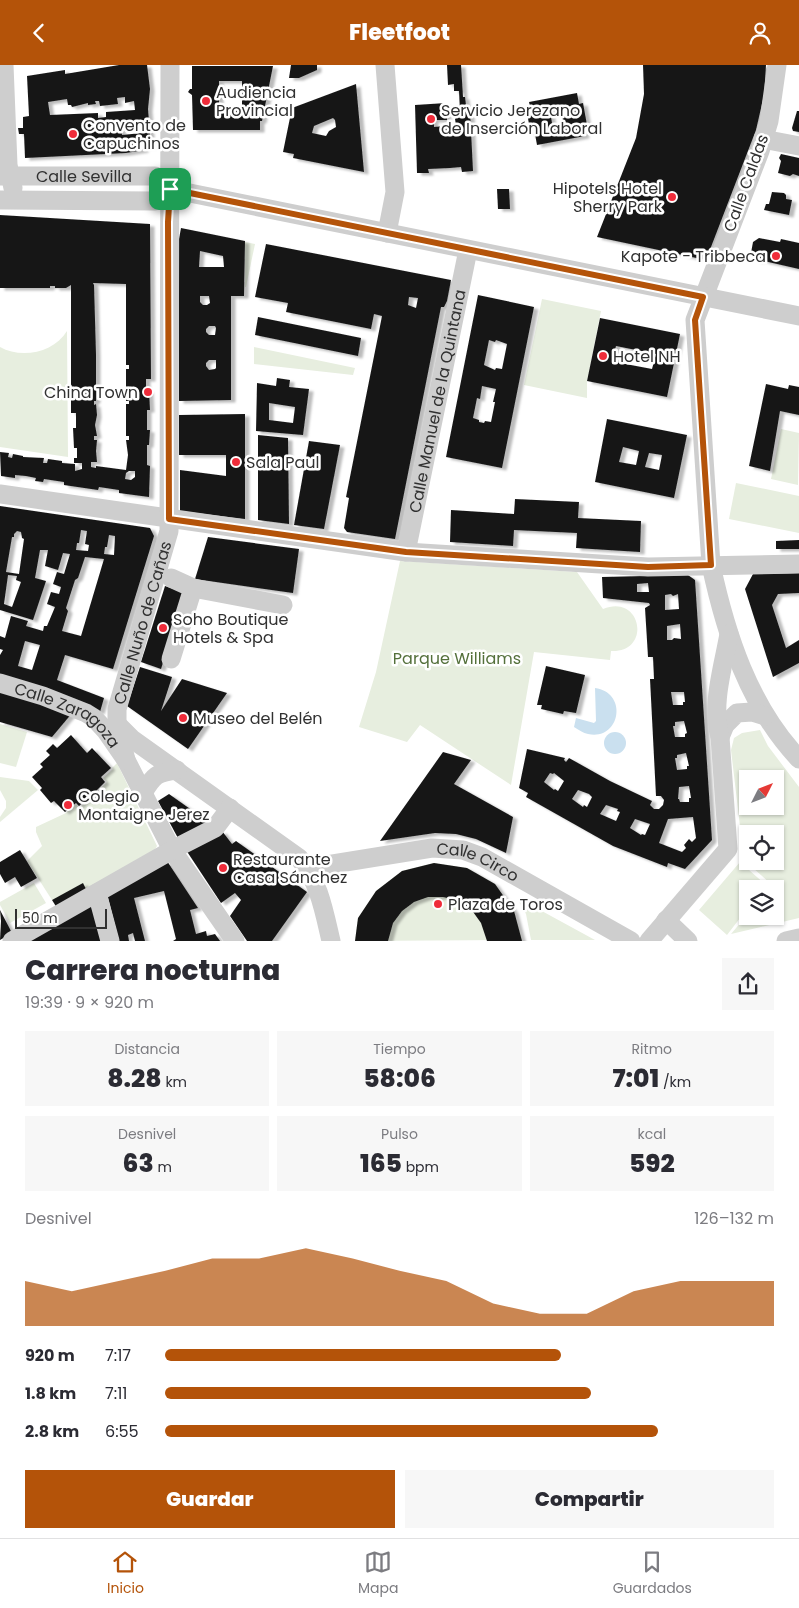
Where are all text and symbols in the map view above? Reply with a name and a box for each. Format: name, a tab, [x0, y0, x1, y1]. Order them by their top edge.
text: Fleetfoot	[349, 17, 450, 48]
icon: back	[25, 19, 53, 47]
icon: person	[746, 19, 774, 47]
place label: Audiencia Provincial	[216, 81, 296, 122]
marker: Audiencia Provincial	[200, 95, 212, 107]
place label: Servicio Jerezano de Inserción Laboral	[441, 99, 602, 140]
marker: Servicio Jerezano de Inserción Laboral	[425, 113, 437, 125]
place label: Convento de Capuchinos	[83, 114, 186, 155]
marker: Convento de Capuchinos	[67, 128, 79, 140]
street label: Calle Caldas	[718, 131, 774, 235]
street label: Calle Sevilla	[36, 165, 132, 188]
pin	[149, 168, 191, 210]
icon: arrive	[156, 175, 184, 203]
place label: Hipotels Hotel Sherry Park	[553, 177, 663, 218]
marker: Hipotels Hotel Sherry Park	[666, 191, 678, 203]
place label: Kapote - Tribbeca	[621, 245, 766, 268]
marker: Kapote - Tribbeca	[770, 250, 782, 262]
street label: Calle Manuel de la Quintana	[403, 287, 471, 515]
place label: Hotel NH	[613, 345, 681, 368]
marker: Hotel NH	[597, 350, 609, 362]
place label: China Town	[44, 381, 138, 404]
marker: China Town	[142, 386, 154, 398]
place label: Sala Paul	[246, 451, 320, 474]
marker: Sala Paul	[230, 456, 242, 468]
street label: Calle Nuño de Cañas	[107, 538, 177, 707]
place label: Soho Boutique Hotels & Spa	[173, 608, 288, 649]
marker: Soho Boutique Hotels & Spa	[157, 622, 169, 634]
park label: Parque Williams	[393, 647, 521, 670]
street label: Calle Zaragoza	[12, 677, 126, 752]
place label: Museo del Belén	[193, 707, 323, 730]
marker: Museo del Belén	[177, 712, 189, 724]
north arrow	[739, 770, 784, 815]
map controls	[739, 770, 784, 925]
place label: Colegio Montaigne Jerez	[78, 785, 210, 826]
marker: Colegio Montaigne Jerez	[62, 799, 74, 811]
button: locate	[739, 825, 784, 870]
street label: Calle Circo	[436, 837, 523, 887]
place label: Restaurante Casa Sánchez	[233, 848, 347, 889]
marker: Restaurante Casa Sánchez	[217, 862, 229, 874]
button: layers	[739, 880, 784, 925]
place label: Plaza de Toros	[448, 893, 563, 916]
marker: Plaza de Toros	[432, 898, 444, 910]
scale bar	[15, 906, 108, 929]
text: 50 m	[22, 908, 58, 928]
text: Carrera nocturna	[25, 951, 280, 990]
button: share	[722, 958, 774, 1010]
text: 19:39 · 9 × 920 m	[25, 991, 154, 1014]
text: Distancia	[114, 1039, 180, 1059]
text: Tiempo	[373, 1039, 426, 1059]
text: Ritmo	[632, 1039, 672, 1059]
text: 8.28	[107, 1061, 162, 1096]
text: 58:06	[363, 1061, 436, 1096]
text: 7:01	[612, 1061, 659, 1096]
text: km	[162, 1072, 187, 1092]
text: /km	[659, 1072, 691, 1092]
text: Desnivel	[118, 1124, 176, 1144]
text: Pulso	[381, 1124, 418, 1144]
text: kcal	[638, 1124, 666, 1144]
text: 63	[123, 1146, 154, 1181]
text: 165	[360, 1146, 402, 1181]
text: 592	[629, 1146, 675, 1181]
text: m	[154, 1157, 172, 1177]
text: bpm	[402, 1157, 439, 1177]
text: Desnivel	[25, 1207, 92, 1230]
text: 126–132 m	[694, 1207, 774, 1230]
text: 920 m	[25, 1344, 75, 1367]
text: 7:17	[105, 1344, 131, 1367]
text: 1.8 km	[25, 1382, 76, 1405]
text: 7:11	[105, 1382, 127, 1405]
text: 2.8 km	[25, 1420, 79, 1443]
text: 6:55	[105, 1420, 139, 1443]
button: Guardar	[25, 1470, 395, 1528]
button: Compartir	[405, 1470, 774, 1528]
tab: Inicio	[107, 1548, 144, 1599]
tab: Mapa	[358, 1548, 398, 1599]
tab: Guardados	[613, 1548, 692, 1599]

